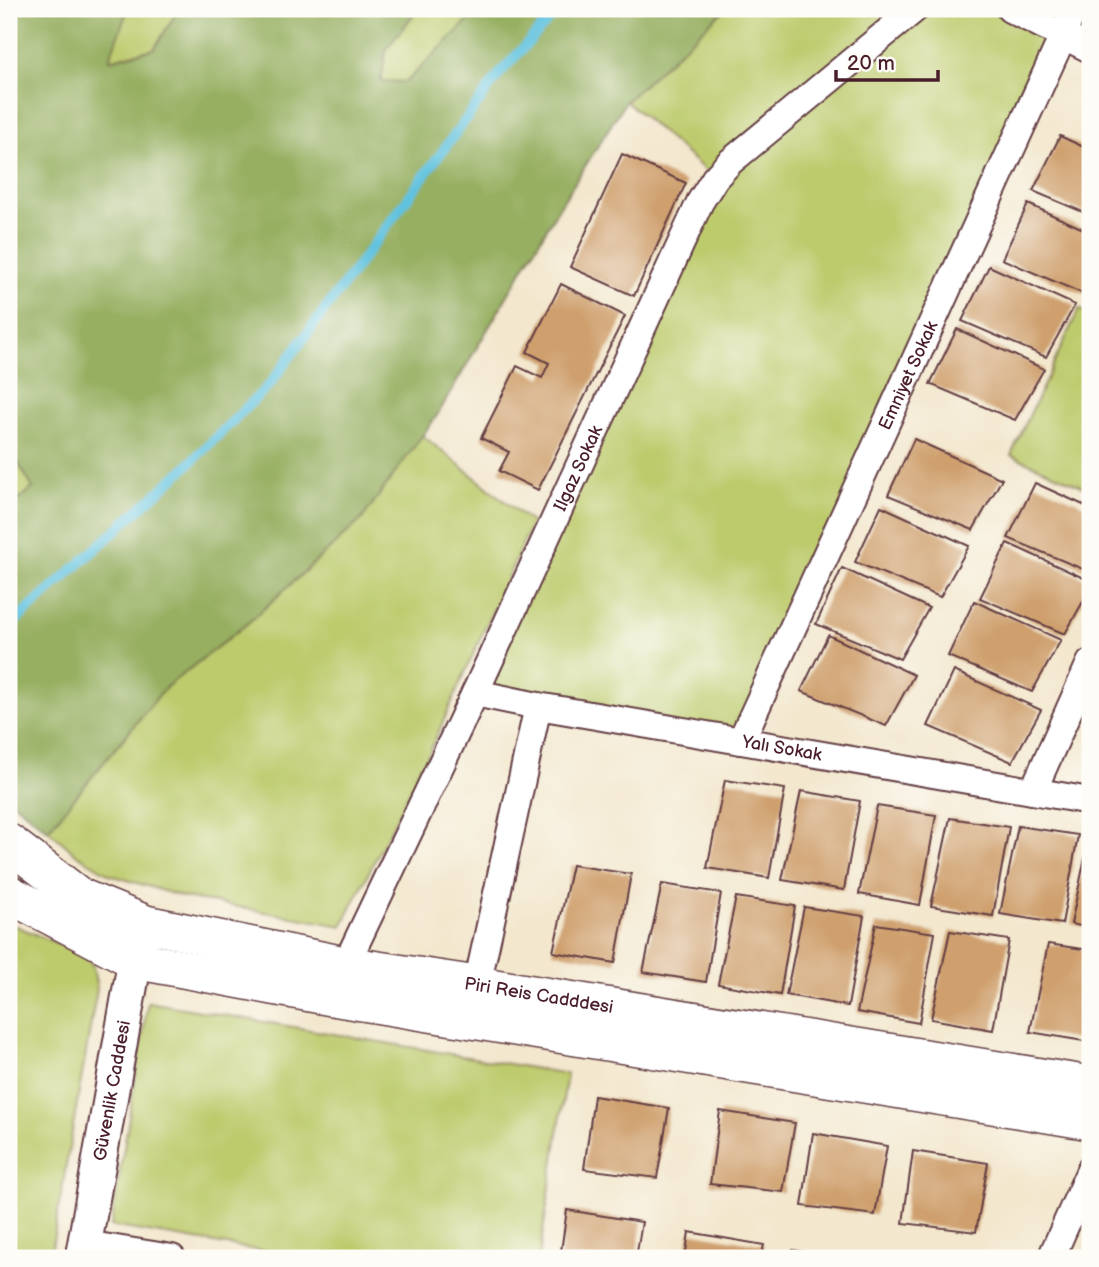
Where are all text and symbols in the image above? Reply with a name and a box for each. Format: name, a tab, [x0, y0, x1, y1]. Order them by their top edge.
scale bar	[836, 38, 938, 82]
text: 20 m	[847, 51, 895, 76]
street label: Emniyet Sokak	[874, 317, 942, 433]
street label: Ilgaz Sokak	[549, 422, 607, 514]
street label: Yalı Sokak	[740, 731, 824, 765]
street label: Piri Reis Cadddesi	[463, 973, 615, 1018]
street label: Güvenlik Caddesi	[89, 1019, 135, 1163]

